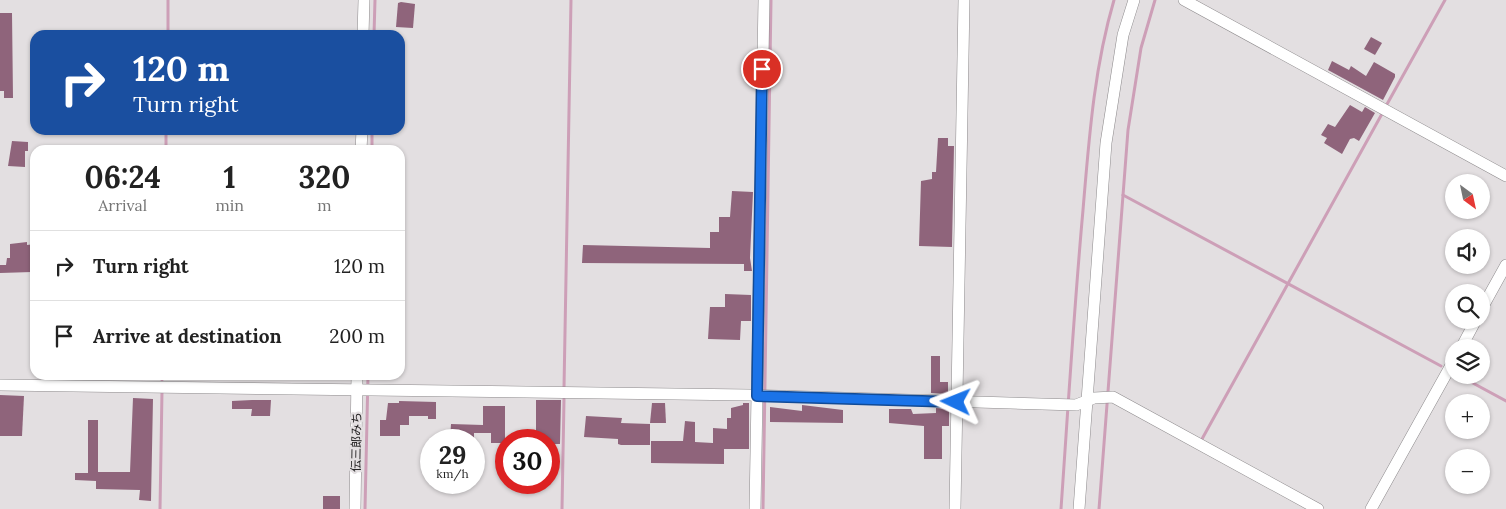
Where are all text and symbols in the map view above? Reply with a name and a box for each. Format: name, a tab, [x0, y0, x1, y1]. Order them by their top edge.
text: 120 m	[133, 46, 230, 91]
pin	[741, 48, 783, 90]
icon: right	[50, 50, 115, 115]
icon: arrive	[748, 55, 776, 83]
text: Turn right	[133, 90, 238, 118]
text: 06:24	[85, 158, 161, 196]
text: 1	[224, 158, 236, 196]
text: 320	[299, 158, 350, 196]
north arrow	[1445, 174, 1490, 219]
map controls	[1445, 174, 1490, 494]
text: Arrival	[98, 195, 147, 215]
text: min	[215, 195, 244, 215]
text: m	[317, 195, 332, 215]
button: sound	[1445, 229, 1490, 274]
icon: right	[50, 252, 78, 280]
text: Turn right	[93, 254, 189, 278]
text: 120 m	[334, 254, 385, 278]
button: search	[1445, 284, 1490, 329]
icon: arrive	[50, 322, 78, 350]
text: Arrive at destination	[93, 324, 282, 348]
text: 200 m	[329, 324, 385, 348]
button: layers	[1445, 339, 1490, 384]
position arrow	[929, 375, 981, 427]
button: +	[1445, 394, 1490, 439]
street label: 伝三郎みち	[348, 412, 364, 472]
speed limit sign: 30	[495, 429, 560, 494]
text: 29	[439, 439, 466, 471]
button: −	[1445, 449, 1490, 494]
text: km/h	[436, 466, 469, 481]

